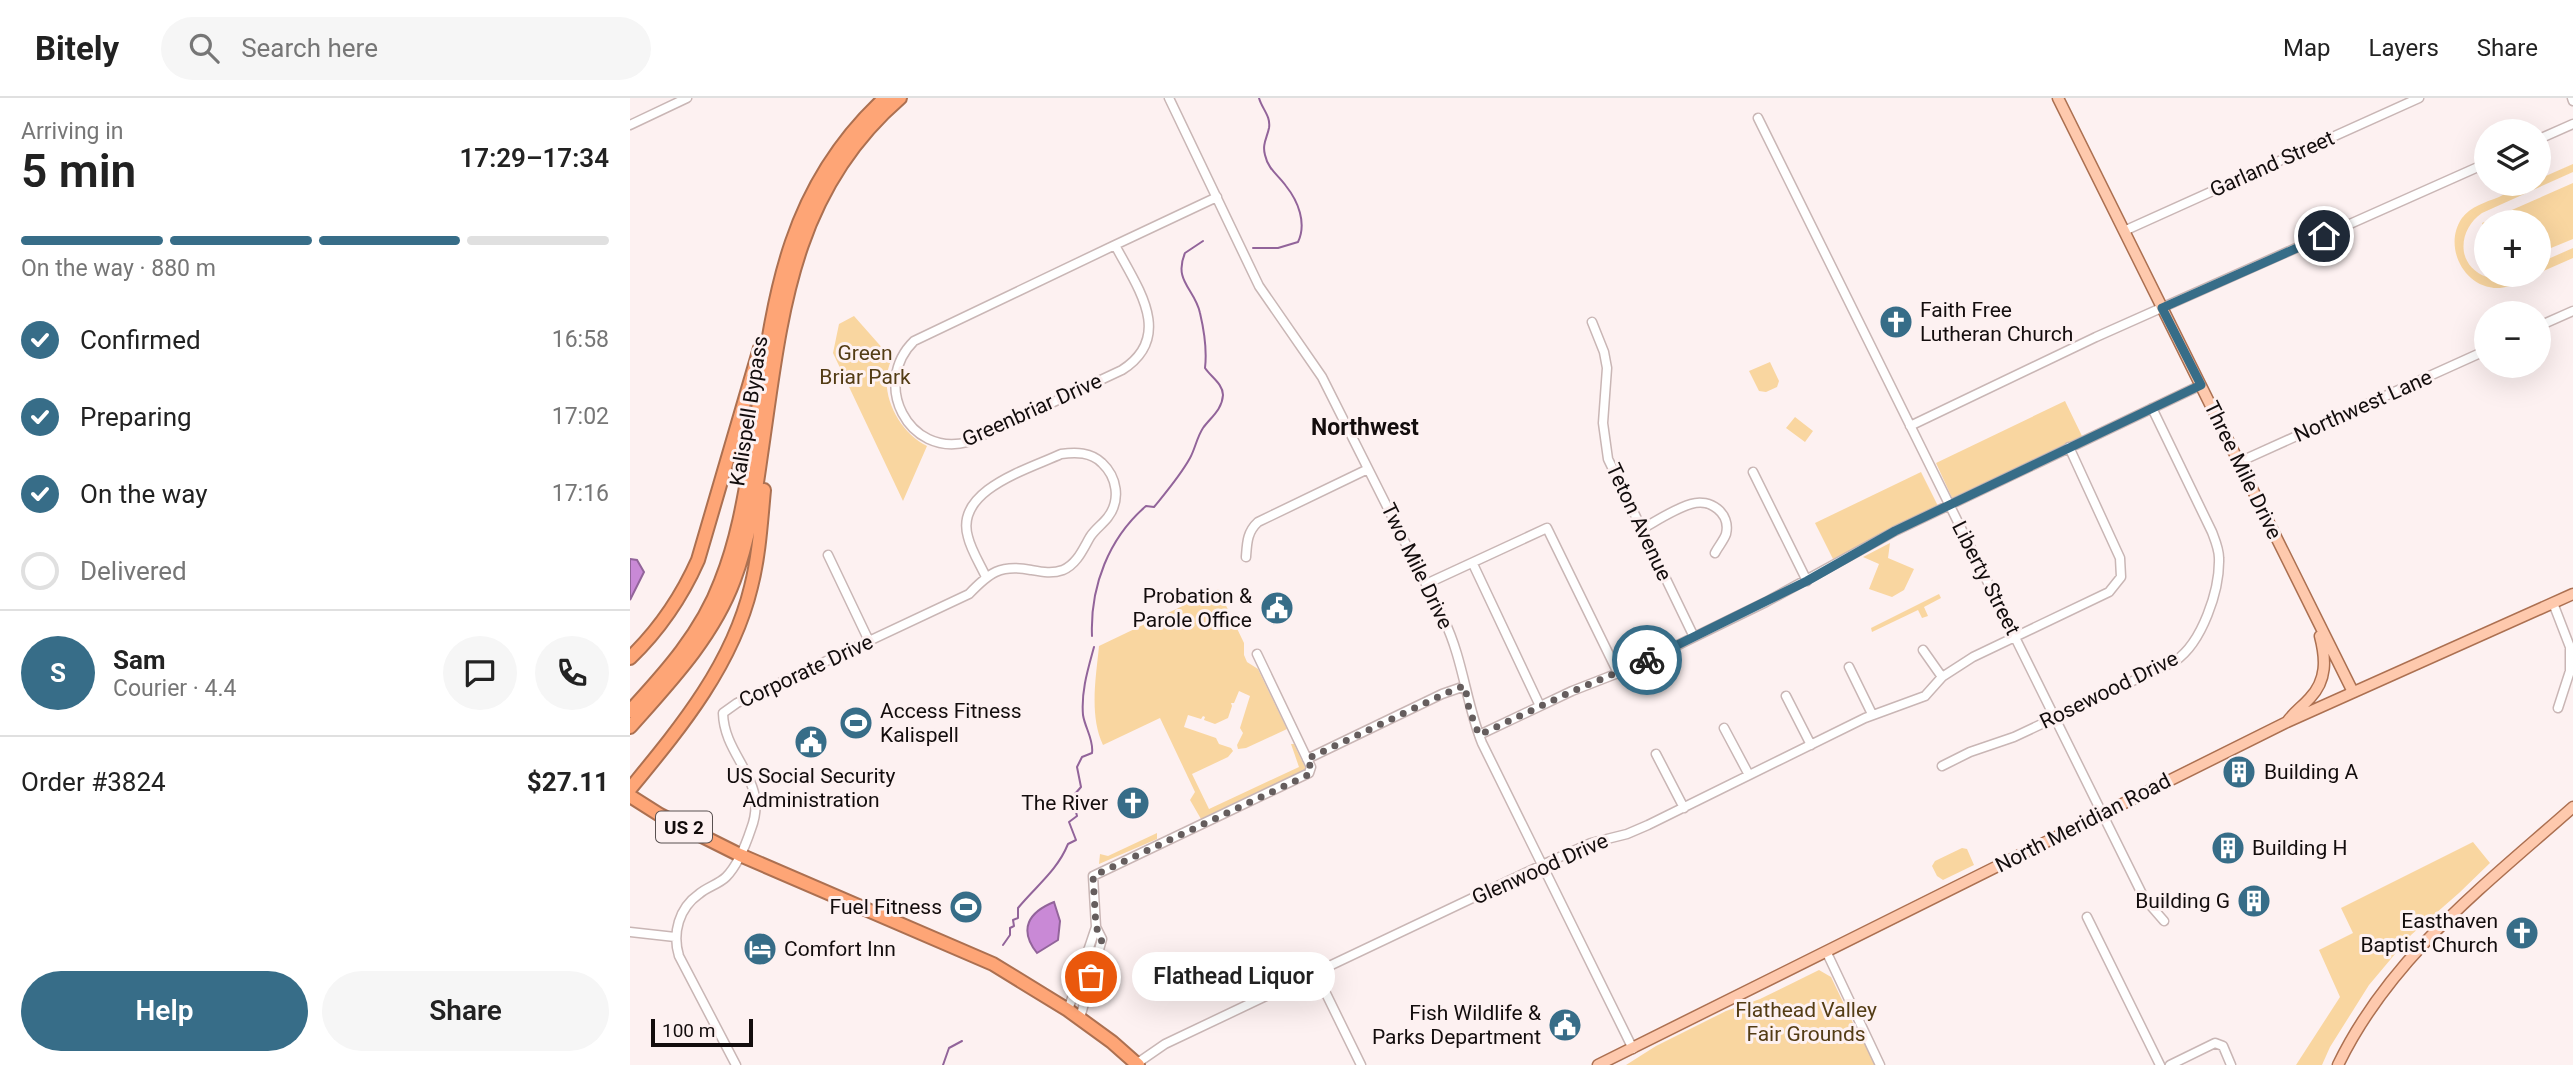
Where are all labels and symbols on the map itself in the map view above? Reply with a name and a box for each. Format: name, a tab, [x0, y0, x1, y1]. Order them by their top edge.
street label: Garland Street	[2206, 126, 2338, 202]
pin	[2294, 206, 2354, 266]
place label: Faith Free Lutheran Church	[1920, 298, 2073, 346]
church icon: Faith Free Lutheran Church	[1877, 303, 1915, 341]
street label: Kalispell Bypass	[725, 334, 773, 488]
park label: Green Briar Park	[819, 341, 911, 389]
street label: Northwest Lane	[2290, 365, 2436, 447]
street label: Greenbriar Drive	[959, 369, 1105, 451]
street label: Three Mile Drive	[2199, 397, 2287, 543]
district label: Northwest	[1311, 414, 1419, 441]
street label: Teton Avenue	[1601, 459, 1677, 585]
street label: Two Mile Drive	[1376, 499, 1458, 633]
street label: Liberty Street	[1947, 517, 2025, 639]
place label: Probation & Parole Office	[1133, 584, 1252, 632]
public building icon: Probation & Parole Office	[1258, 589, 1296, 627]
courier	[1612, 625, 1682, 695]
street label: Corporate Drive	[735, 629, 877, 713]
street label: Rosewood Drive	[2036, 646, 2182, 734]
place label: Access Fitness Kalispell	[880, 699, 1022, 747]
sports icon: Access Fitness Kalispell	[837, 704, 875, 742]
public building icon: US Social Security Administration	[792, 723, 830, 761]
building icon: Building A	[2220, 753, 2258, 791]
place label: Building A	[2264, 760, 2358, 784]
place label: US Social Security Administration	[727, 764, 895, 812]
street label: North Meridian Road	[1991, 768, 2175, 878]
church icon: The River	[1114, 784, 1152, 822]
place label: The River	[1021, 791, 1108, 815]
road number: US 2	[656, 812, 712, 842]
street label: Glenwood Drive	[1468, 828, 1612, 910]
building icon: Building H	[2209, 829, 2247, 867]
place label: Building H	[2252, 836, 2347, 860]
building icon: Building G	[2235, 882, 2273, 920]
sports icon: Fuel Fitness	[947, 888, 985, 926]
place label: Building G	[2135, 889, 2230, 913]
place label: Fuel Fitness	[830, 895, 942, 919]
place label: Easthaven Baptist Church	[2361, 909, 2498, 957]
church icon: Easthaven Baptist Church	[2503, 914, 2541, 952]
hotel icon: Comfort Inn	[741, 930, 779, 968]
place label: Comfort Inn	[784, 937, 896, 961]
pin	[1061, 947, 1121, 1007]
callout: Flathead Liquor	[1133, 952, 1336, 1001]
park label: Flathead Valley Fair Grounds	[1735, 998, 1877, 1046]
place label: Fish Wildlife & Parks Department	[1372, 1001, 1541, 1049]
public building icon: Fish Wildlife & Parks Department	[1546, 1006, 1584, 1044]
scale bar	[651, 1016, 752, 1048]

